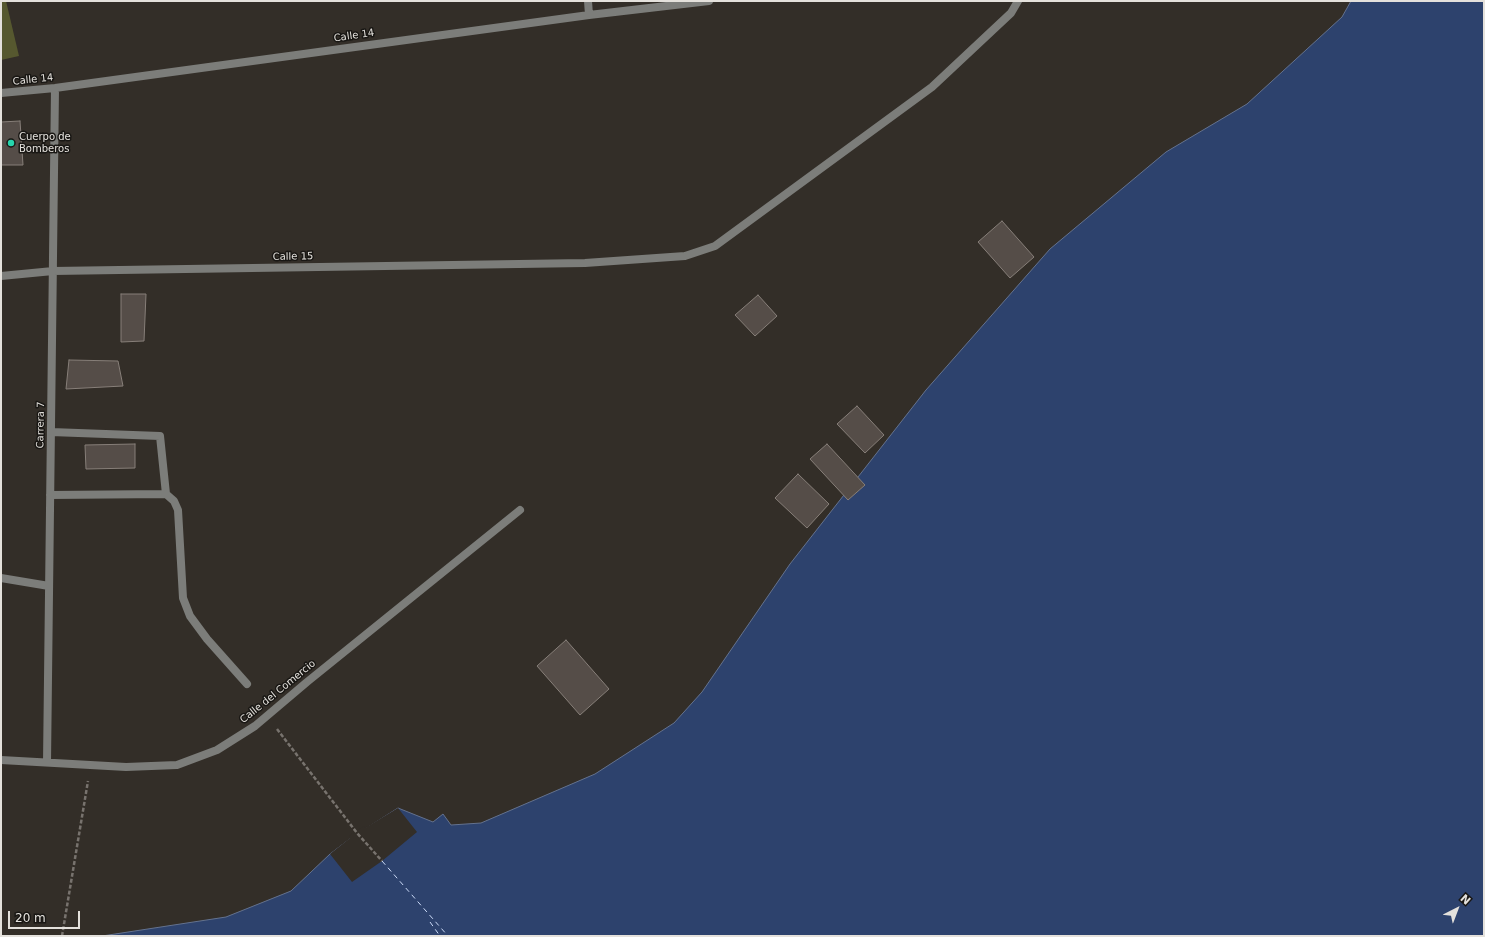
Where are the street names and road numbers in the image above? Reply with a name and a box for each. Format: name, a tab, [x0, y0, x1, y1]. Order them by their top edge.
street label: Calle 14	[333, 27, 375, 45]
street label: Calle 14	[12, 72, 54, 88]
street label: Calle 15	[273, 251, 313, 263]
street label: Carrera 7	[35, 401, 47, 449]
street label: Calle del Comercio	[238, 658, 318, 726]

